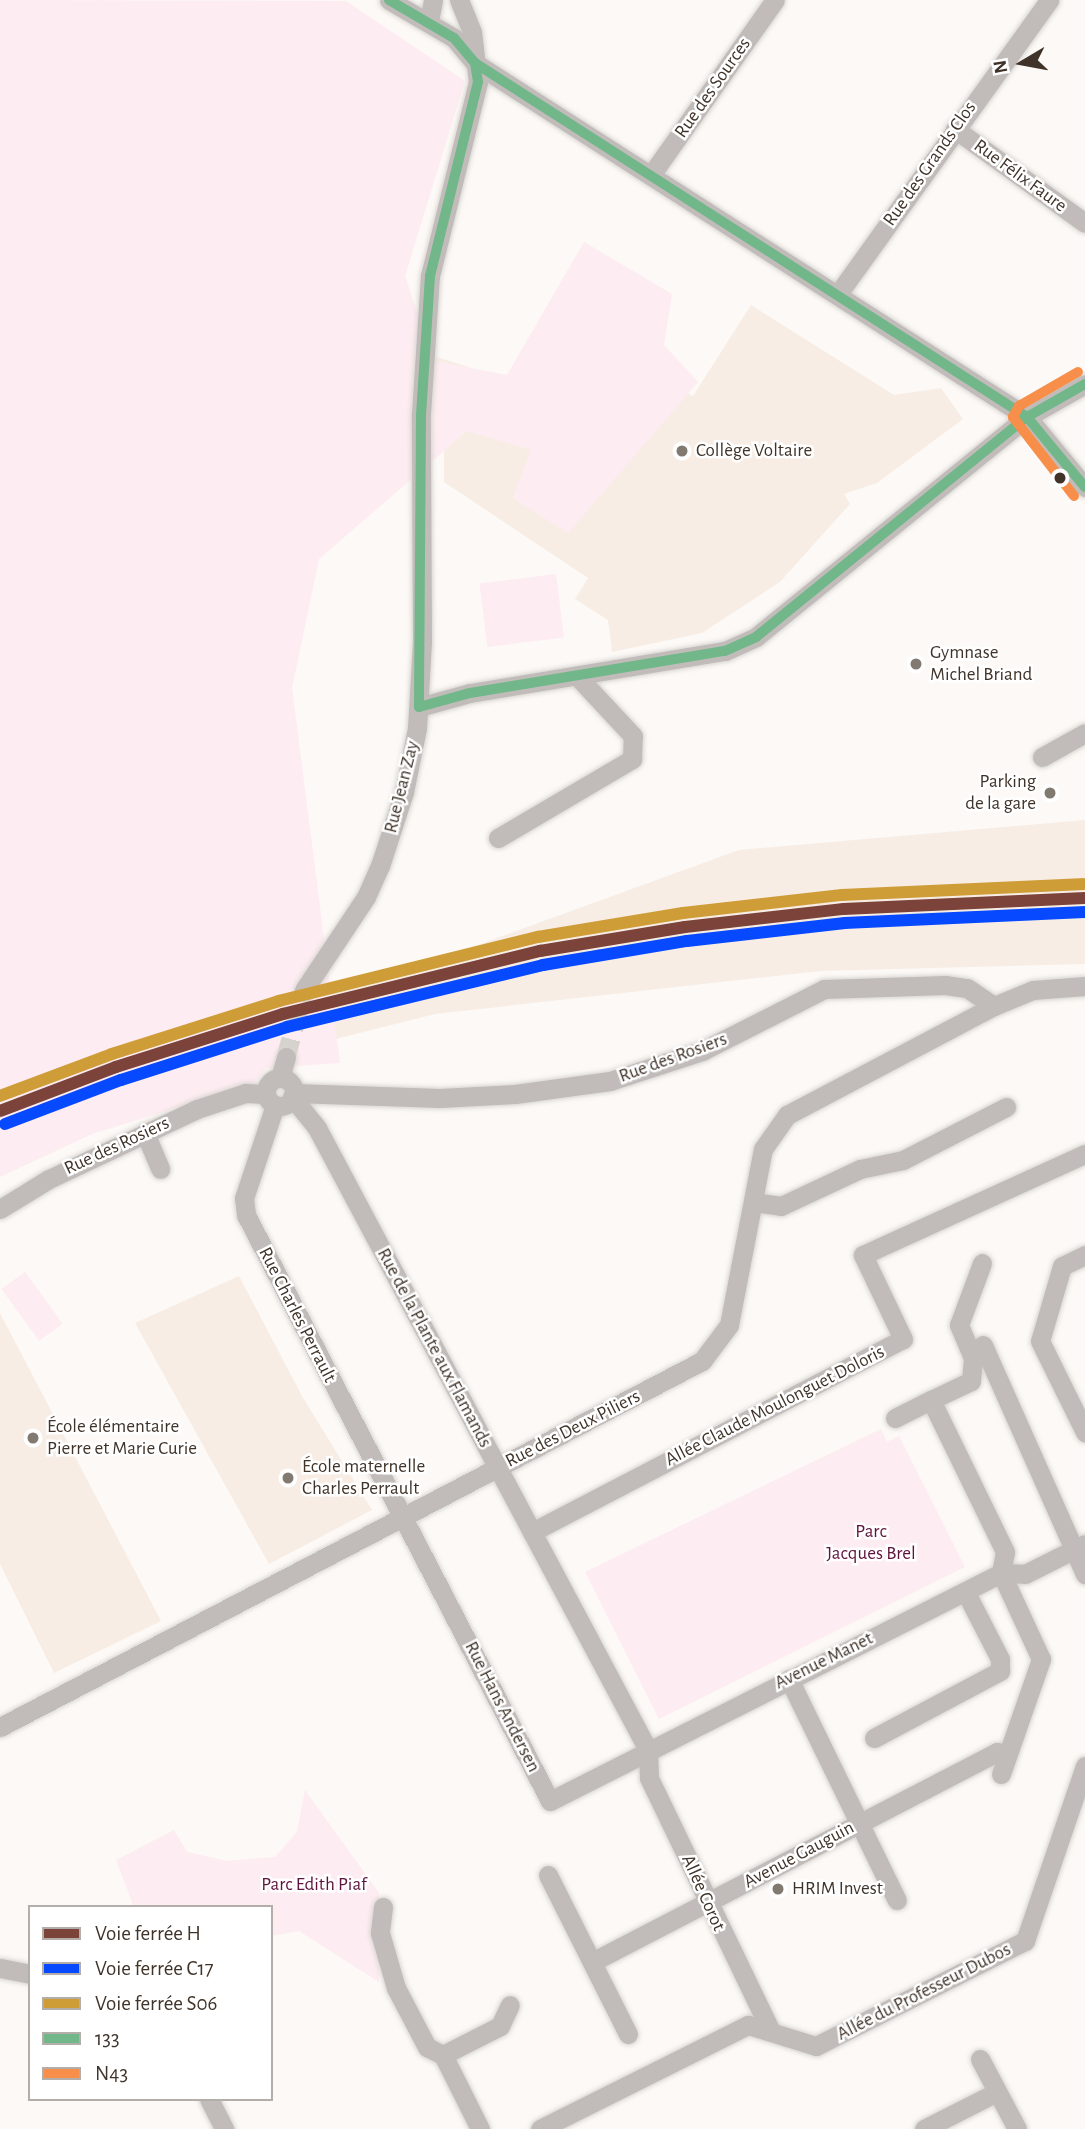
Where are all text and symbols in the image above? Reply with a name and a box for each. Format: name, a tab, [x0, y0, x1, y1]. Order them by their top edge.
north arrow	[987, 28, 1057, 98]
street label: Rue des Sources	[670, 33, 756, 143]
text: N	[990, 59, 1011, 75]
street label: Rue des Grands Clos	[879, 97, 981, 231]
street label: Rue Félix Faure	[969, 135, 1071, 217]
place label: Collège Voltaire	[696, 440, 812, 462]
marker: Collège Voltaire	[674, 443, 690, 459]
unlabelled marker	[1053, 471, 1067, 485]
place label: Gymnase Michel Briand	[930, 642, 1032, 686]
marker: Gymnase Michel Briand	[908, 656, 924, 672]
street label: Rue Jean Zay	[380, 739, 424, 835]
place label: Parking de la gare	[965, 771, 1036, 815]
marker: Parking de la gare	[1042, 785, 1058, 801]
street label: Rue des Rosiers	[616, 1028, 730, 1088]
street label: Rue des Rosiers	[61, 1112, 173, 1180]
street label: Rue Charles Perrault	[253, 1243, 341, 1387]
street label: Rue de la Plante aux Flamands	[372, 1244, 496, 1452]
street label: Allée Claude Moulonguet Doloris	[662, 1341, 888, 1471]
street label: Rue des Deux Piliers	[502, 1385, 644, 1473]
place label: École élémentaire Pierre et Marie Curie	[47, 1416, 197, 1460]
marker: École élémentaire Pierre et Marie Curie	[25, 1430, 41, 1446]
place label: École maternelle Charles Perrault	[302, 1456, 425, 1500]
marker: École maternelle Charles Perrault	[280, 1470, 296, 1486]
park label: Parc Jacques Brel	[826, 1521, 916, 1565]
street label: Avenue Manet	[771, 1627, 877, 1695]
street label: Rue Hans Andersen	[459, 1638, 545, 1776]
street label: Avenue Gauguin	[740, 1816, 858, 1894]
street label: Allée Corot	[676, 1851, 730, 1935]
park label: Parc Edith Piaf	[261, 1874, 367, 1896]
place label: HRIM Invest	[792, 1878, 883, 1900]
marker: HRIM Invest	[770, 1881, 786, 1897]
legend	[28, 1905, 273, 2101]
text: Voie ferrée H	[95, 1923, 201, 1944]
street label: Allée du Professeur Dubos	[833, 1938, 1015, 2046]
text: Voie ferrée C17	[95, 1958, 213, 1979]
text: Voie ferrée S06	[95, 1993, 217, 2014]
text: 133	[95, 2028, 120, 2049]
text: N43	[95, 2063, 128, 2084]

